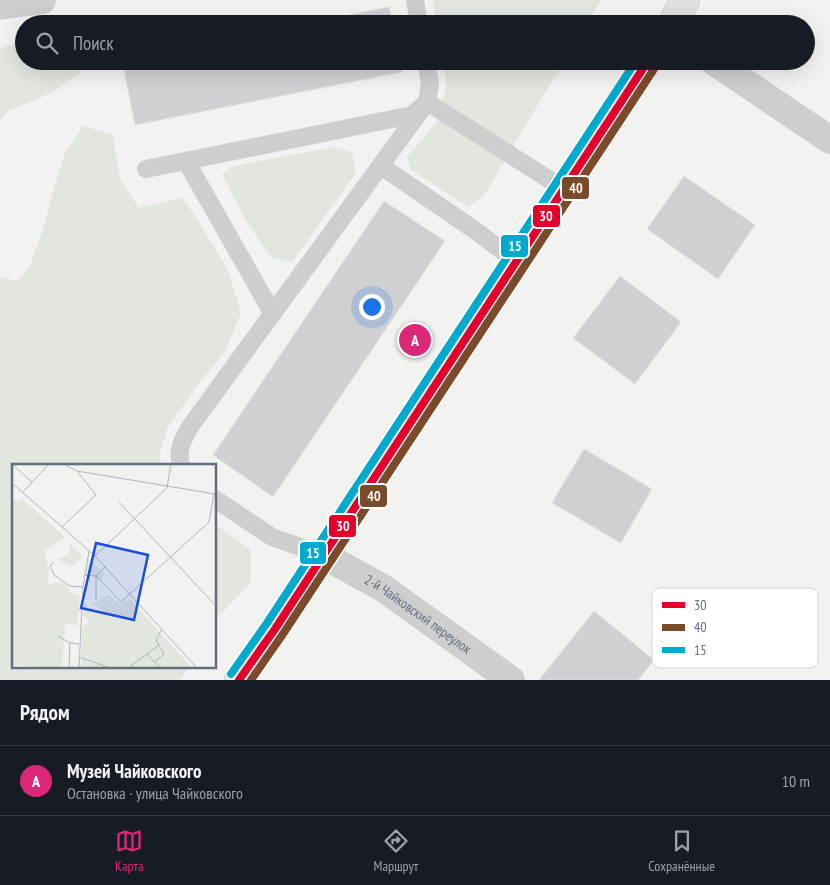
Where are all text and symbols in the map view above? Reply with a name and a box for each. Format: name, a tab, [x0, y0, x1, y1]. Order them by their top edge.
search box	[15, 15, 815, 70]
icon: search	[33, 29, 61, 57]
text: Поиск	[73, 31, 114, 55]
line badge: 40	[561, 176, 590, 200]
text: 40	[569, 179, 583, 197]
line badge: 30	[532, 204, 561, 228]
text: 30	[539, 207, 553, 225]
line badge: 15	[500, 234, 529, 258]
text: 15	[508, 237, 522, 255]
your location	[359, 294, 385, 320]
pin: A	[399, 321, 431, 359]
inset map	[12, 464, 216, 668]
line badge: 40	[359, 484, 388, 508]
text: 40	[367, 487, 381, 505]
line badge: 30	[328, 514, 357, 538]
text: 30	[336, 517, 350, 535]
line badge: 15	[299, 541, 327, 565]
text: 15	[306, 544, 320, 562]
street label: 2-й Чайковский переулок	[361, 571, 475, 658]
legend	[652, 588, 818, 668]
text: 30	[694, 596, 707, 614]
text: 40	[694, 618, 707, 636]
text: 15	[694, 641, 707, 659]
text: Рядом	[20, 699, 70, 726]
text: Музей Чайковского	[67, 759, 201, 783]
text: A	[32, 771, 40, 791]
text: 10 m	[782, 771, 810, 791]
text: Остановка · улица Чайковского	[67, 783, 243, 803]
tab: Карта	[115, 827, 144, 875]
tab: Маршрут	[374, 827, 418, 875]
tab: Сохранённые	[648, 827, 715, 875]

